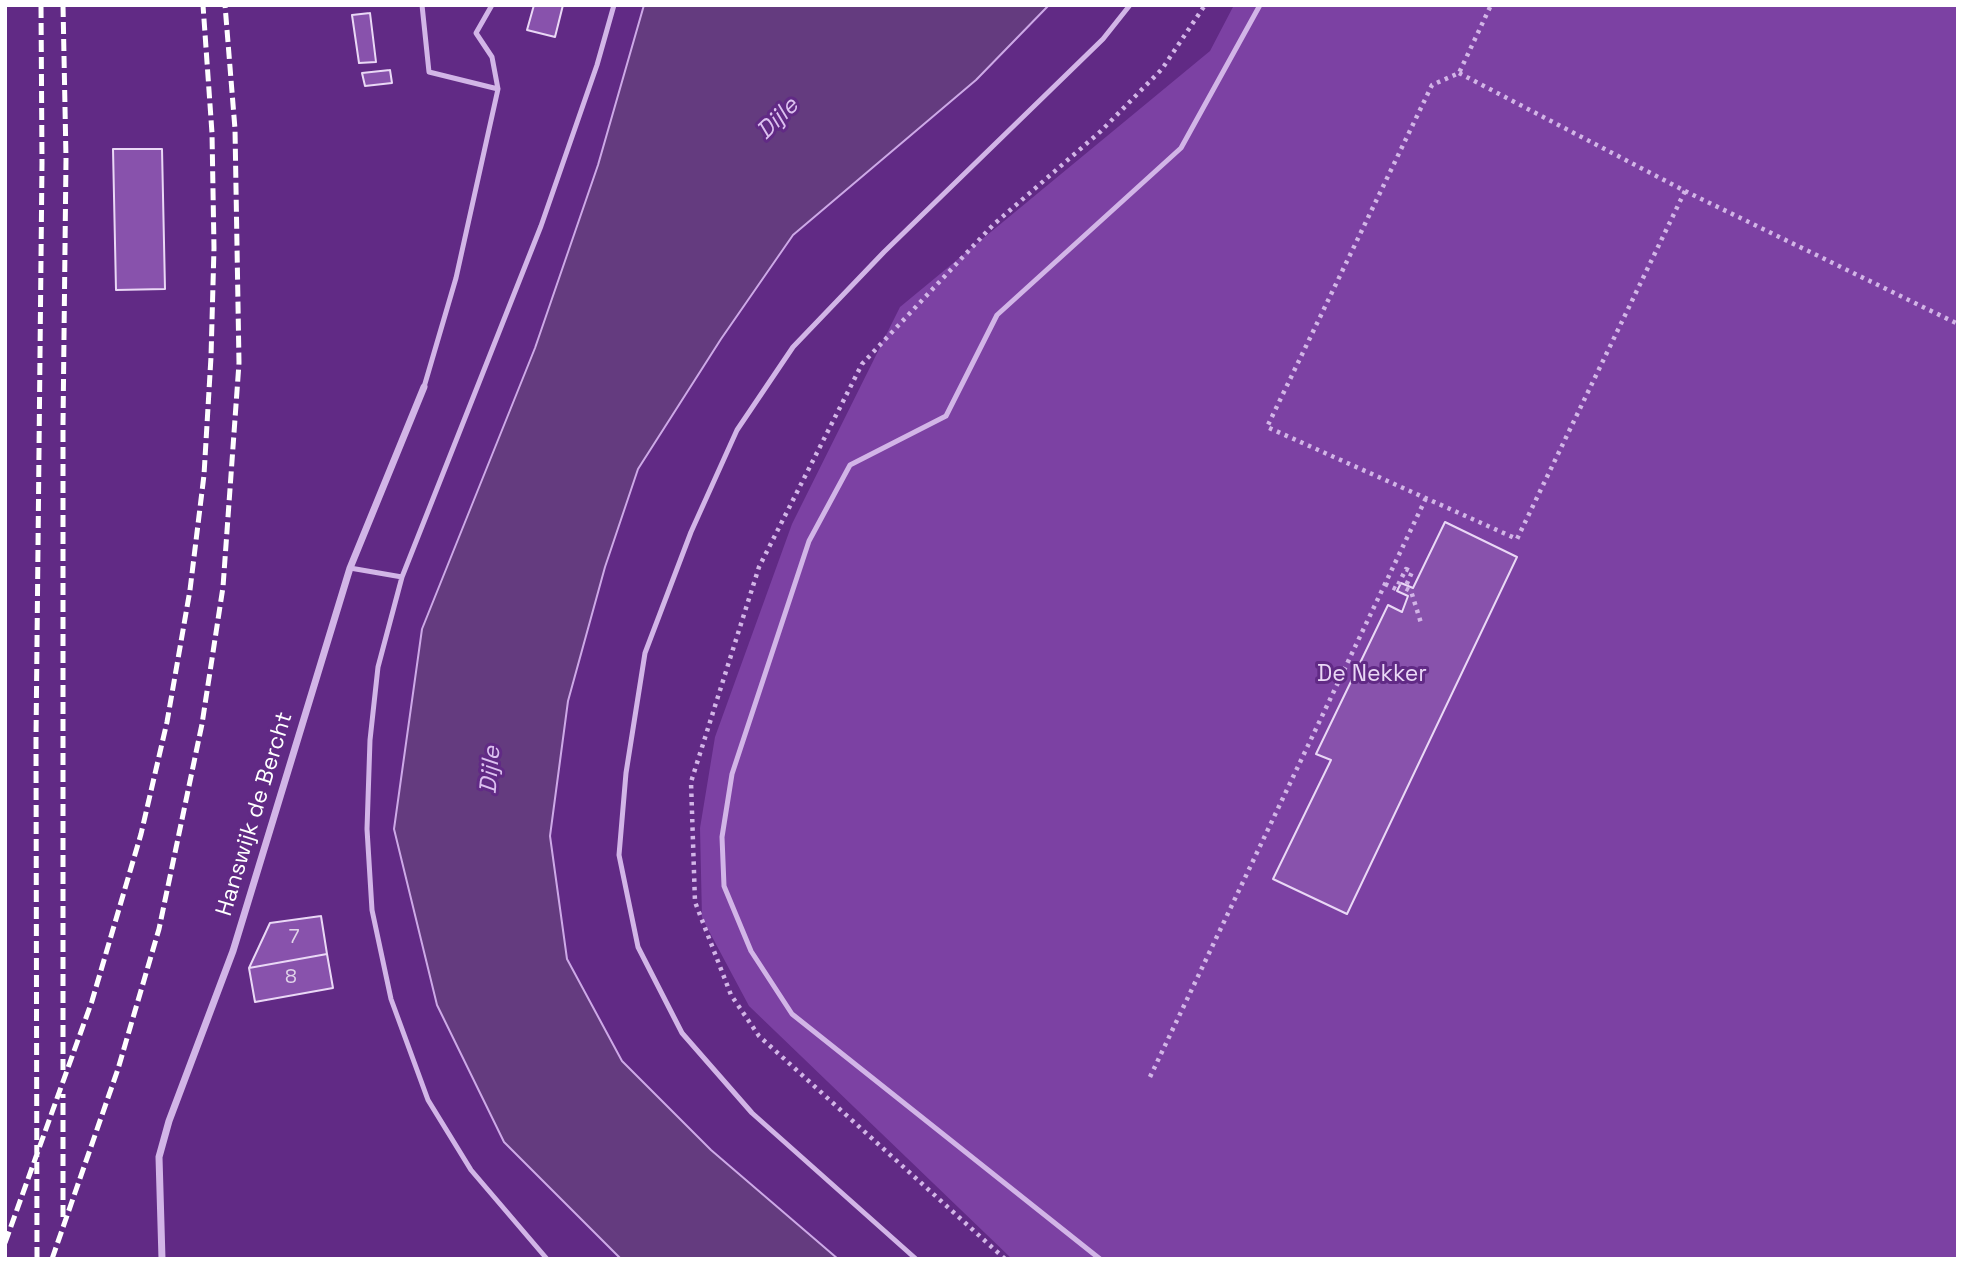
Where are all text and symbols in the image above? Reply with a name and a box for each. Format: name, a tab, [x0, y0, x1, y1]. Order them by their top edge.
water label: Dijle	[751, 92, 805, 146]
park label: De Nekker	[1317, 661, 1427, 689]
street label: Hanswijk de Bercht	[211, 709, 299, 919]
water label: Dijle	[475, 745, 507, 795]
house number: 7	[289, 927, 299, 949]
house number: 8	[285, 967, 297, 989]

